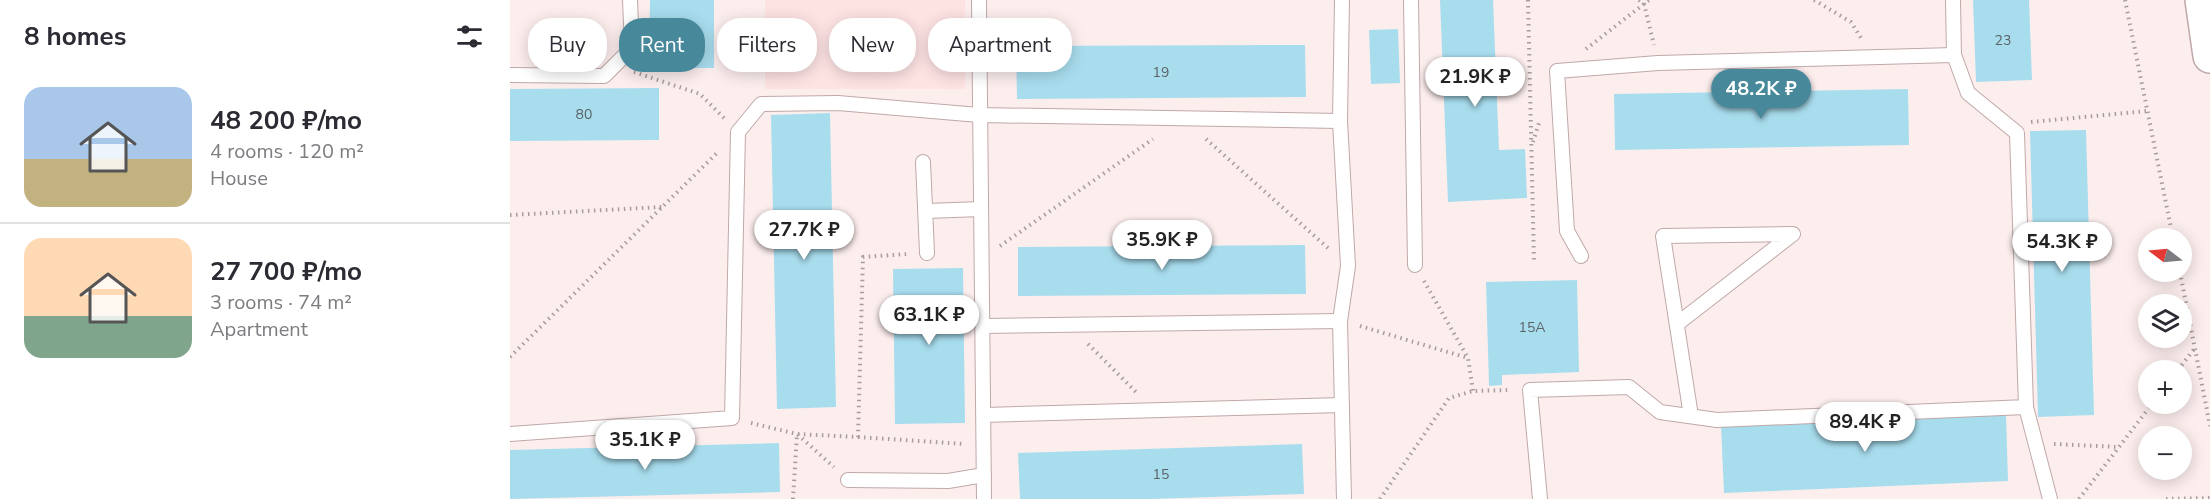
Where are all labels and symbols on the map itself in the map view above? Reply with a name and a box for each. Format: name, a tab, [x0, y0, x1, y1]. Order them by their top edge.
house number: 23	[1995, 31, 2011, 50]
pin: 21.9K ₽	[1420, 57, 1530, 108]
house number: 19	[1153, 63, 1169, 82]
pin: 48.2K ₽	[1706, 69, 1816, 120]
house number: 80	[576, 105, 592, 124]
pin: 27.7K ₽	[749, 210, 859, 261]
pin: 35.9K ₽	[1107, 220, 1217, 271]
pin: 54.3K ₽	[2007, 222, 2117, 273]
north arrow	[2138, 228, 2192, 282]
pin: 63.1K ₽	[874, 295, 984, 346]
house number: 15А	[1518, 318, 1546, 337]
pin: 89.4K ₽	[1810, 402, 1920, 453]
pin: 35.1K ₽	[590, 420, 700, 471]
house number: 15	[1153, 465, 1169, 484]

